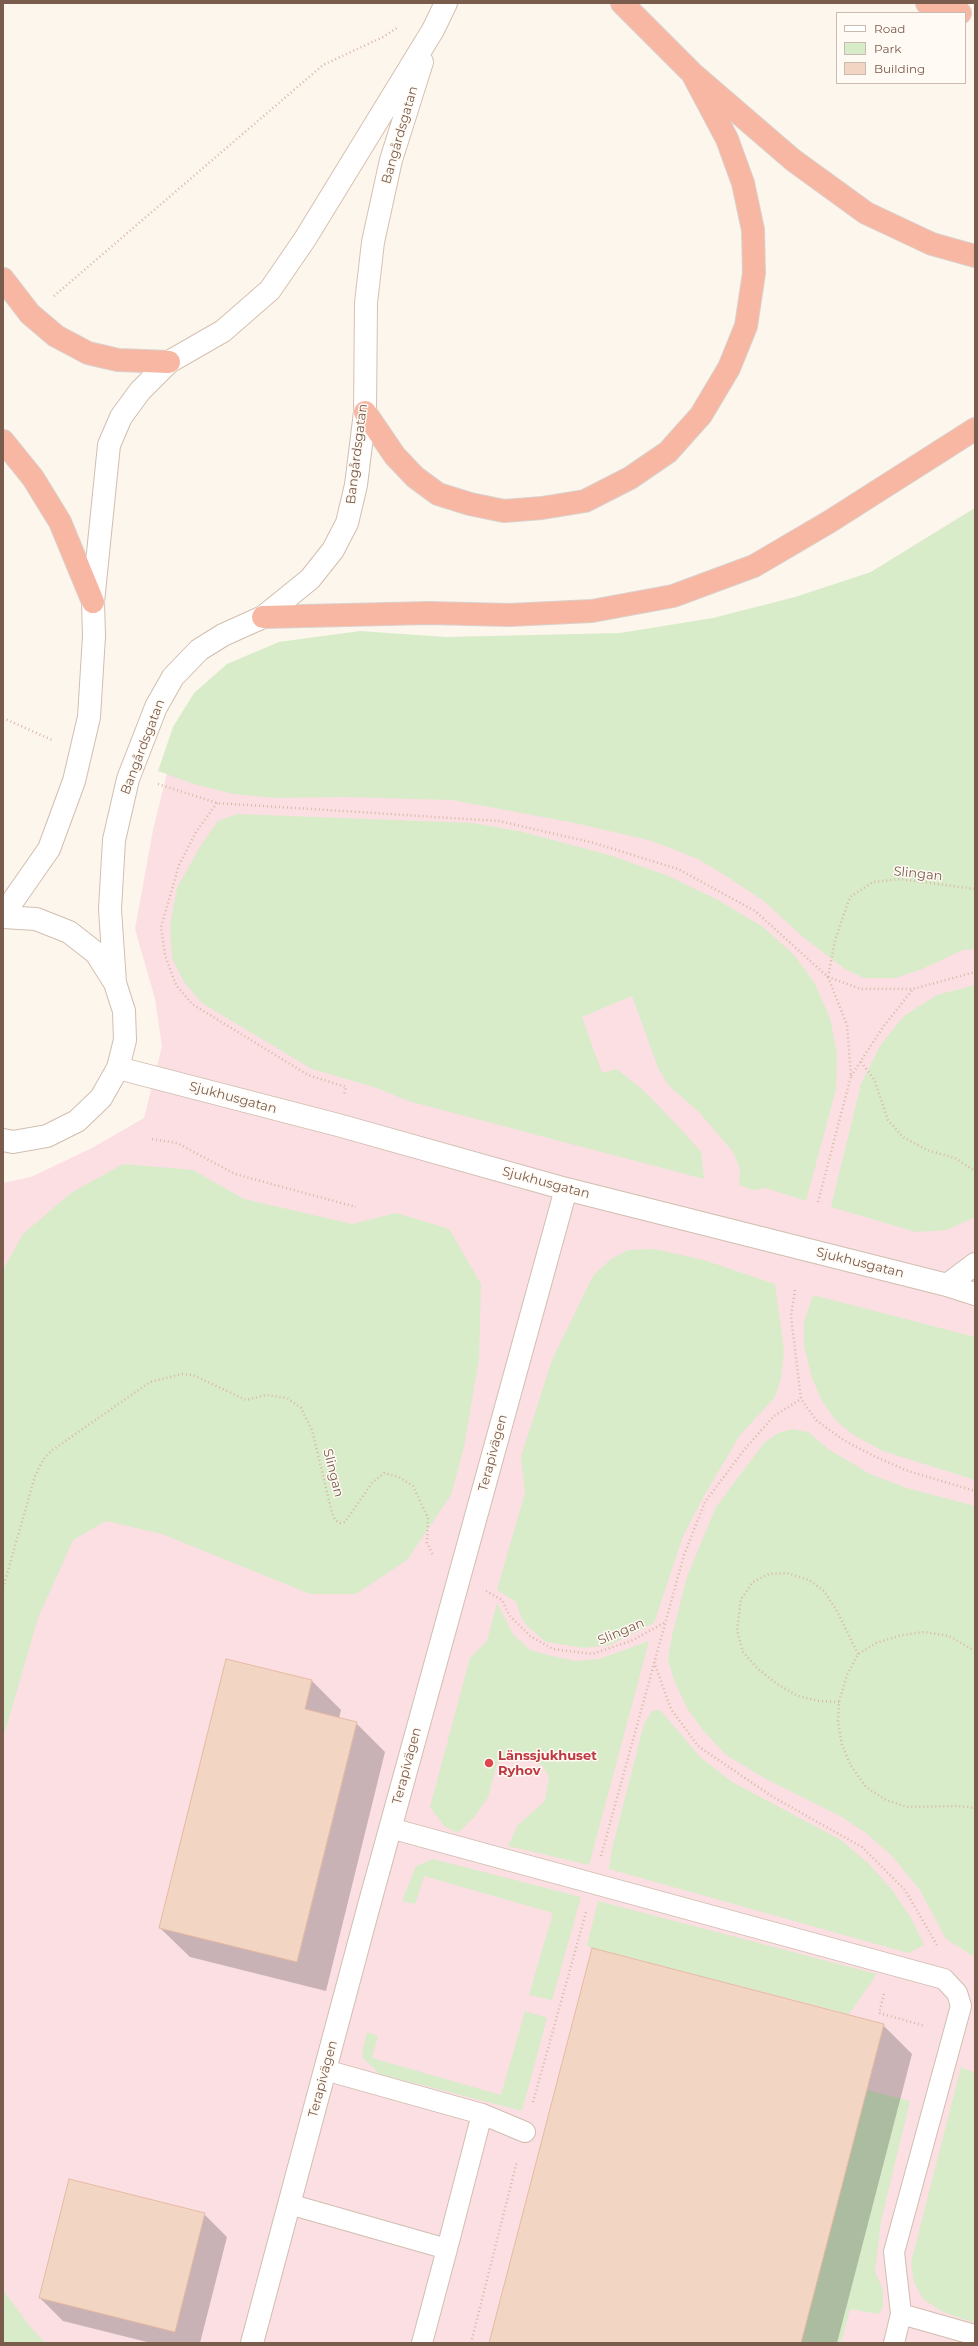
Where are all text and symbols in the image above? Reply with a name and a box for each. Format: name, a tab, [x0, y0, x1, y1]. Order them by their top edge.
legend	[836, 12, 966, 84]
text: Road	[874, 21, 905, 36]
text: Park	[874, 41, 901, 56]
text: Building	[874, 61, 925, 76]
street label: Bangårdsgatan	[379, 84, 421, 186]
street label: Bangårdsgatan	[343, 403, 371, 505]
street label: Bangårdsgatan	[118, 697, 168, 797]
street label: Slingan	[893, 864, 943, 884]
street label: Sjukhusgatan	[188, 1079, 278, 1117]
street label: Sjukhusgatan	[501, 1164, 591, 1202]
street label: Sjukhusgatan	[814, 1245, 906, 1281]
street label: Terapivägen	[475, 1413, 511, 1493]
street label: Slingan	[319, 1447, 347, 1499]
street label: Slingan	[595, 1615, 647, 1649]
street label: Terapivägen	[389, 1726, 425, 1806]
place label: Länssjukhuset Ryhov	[498, 1748, 597, 1779]
marker: Länssjukhuset Ryhov	[483, 1757, 495, 1769]
street label: Terapivägen	[305, 2039, 341, 2119]

